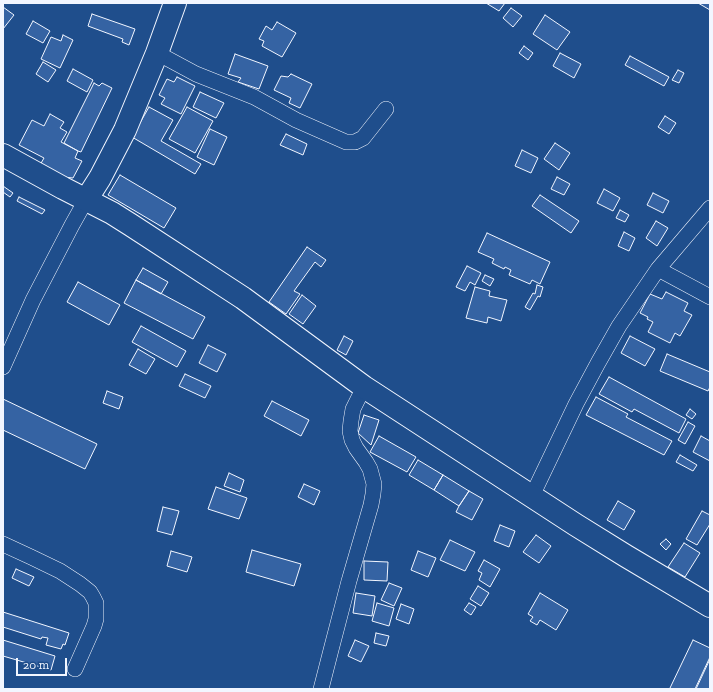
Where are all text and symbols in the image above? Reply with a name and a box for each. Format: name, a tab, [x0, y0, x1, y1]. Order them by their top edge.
scale bar	[18, 650, 69, 676]
text: 20 m	[23, 658, 49, 672]

